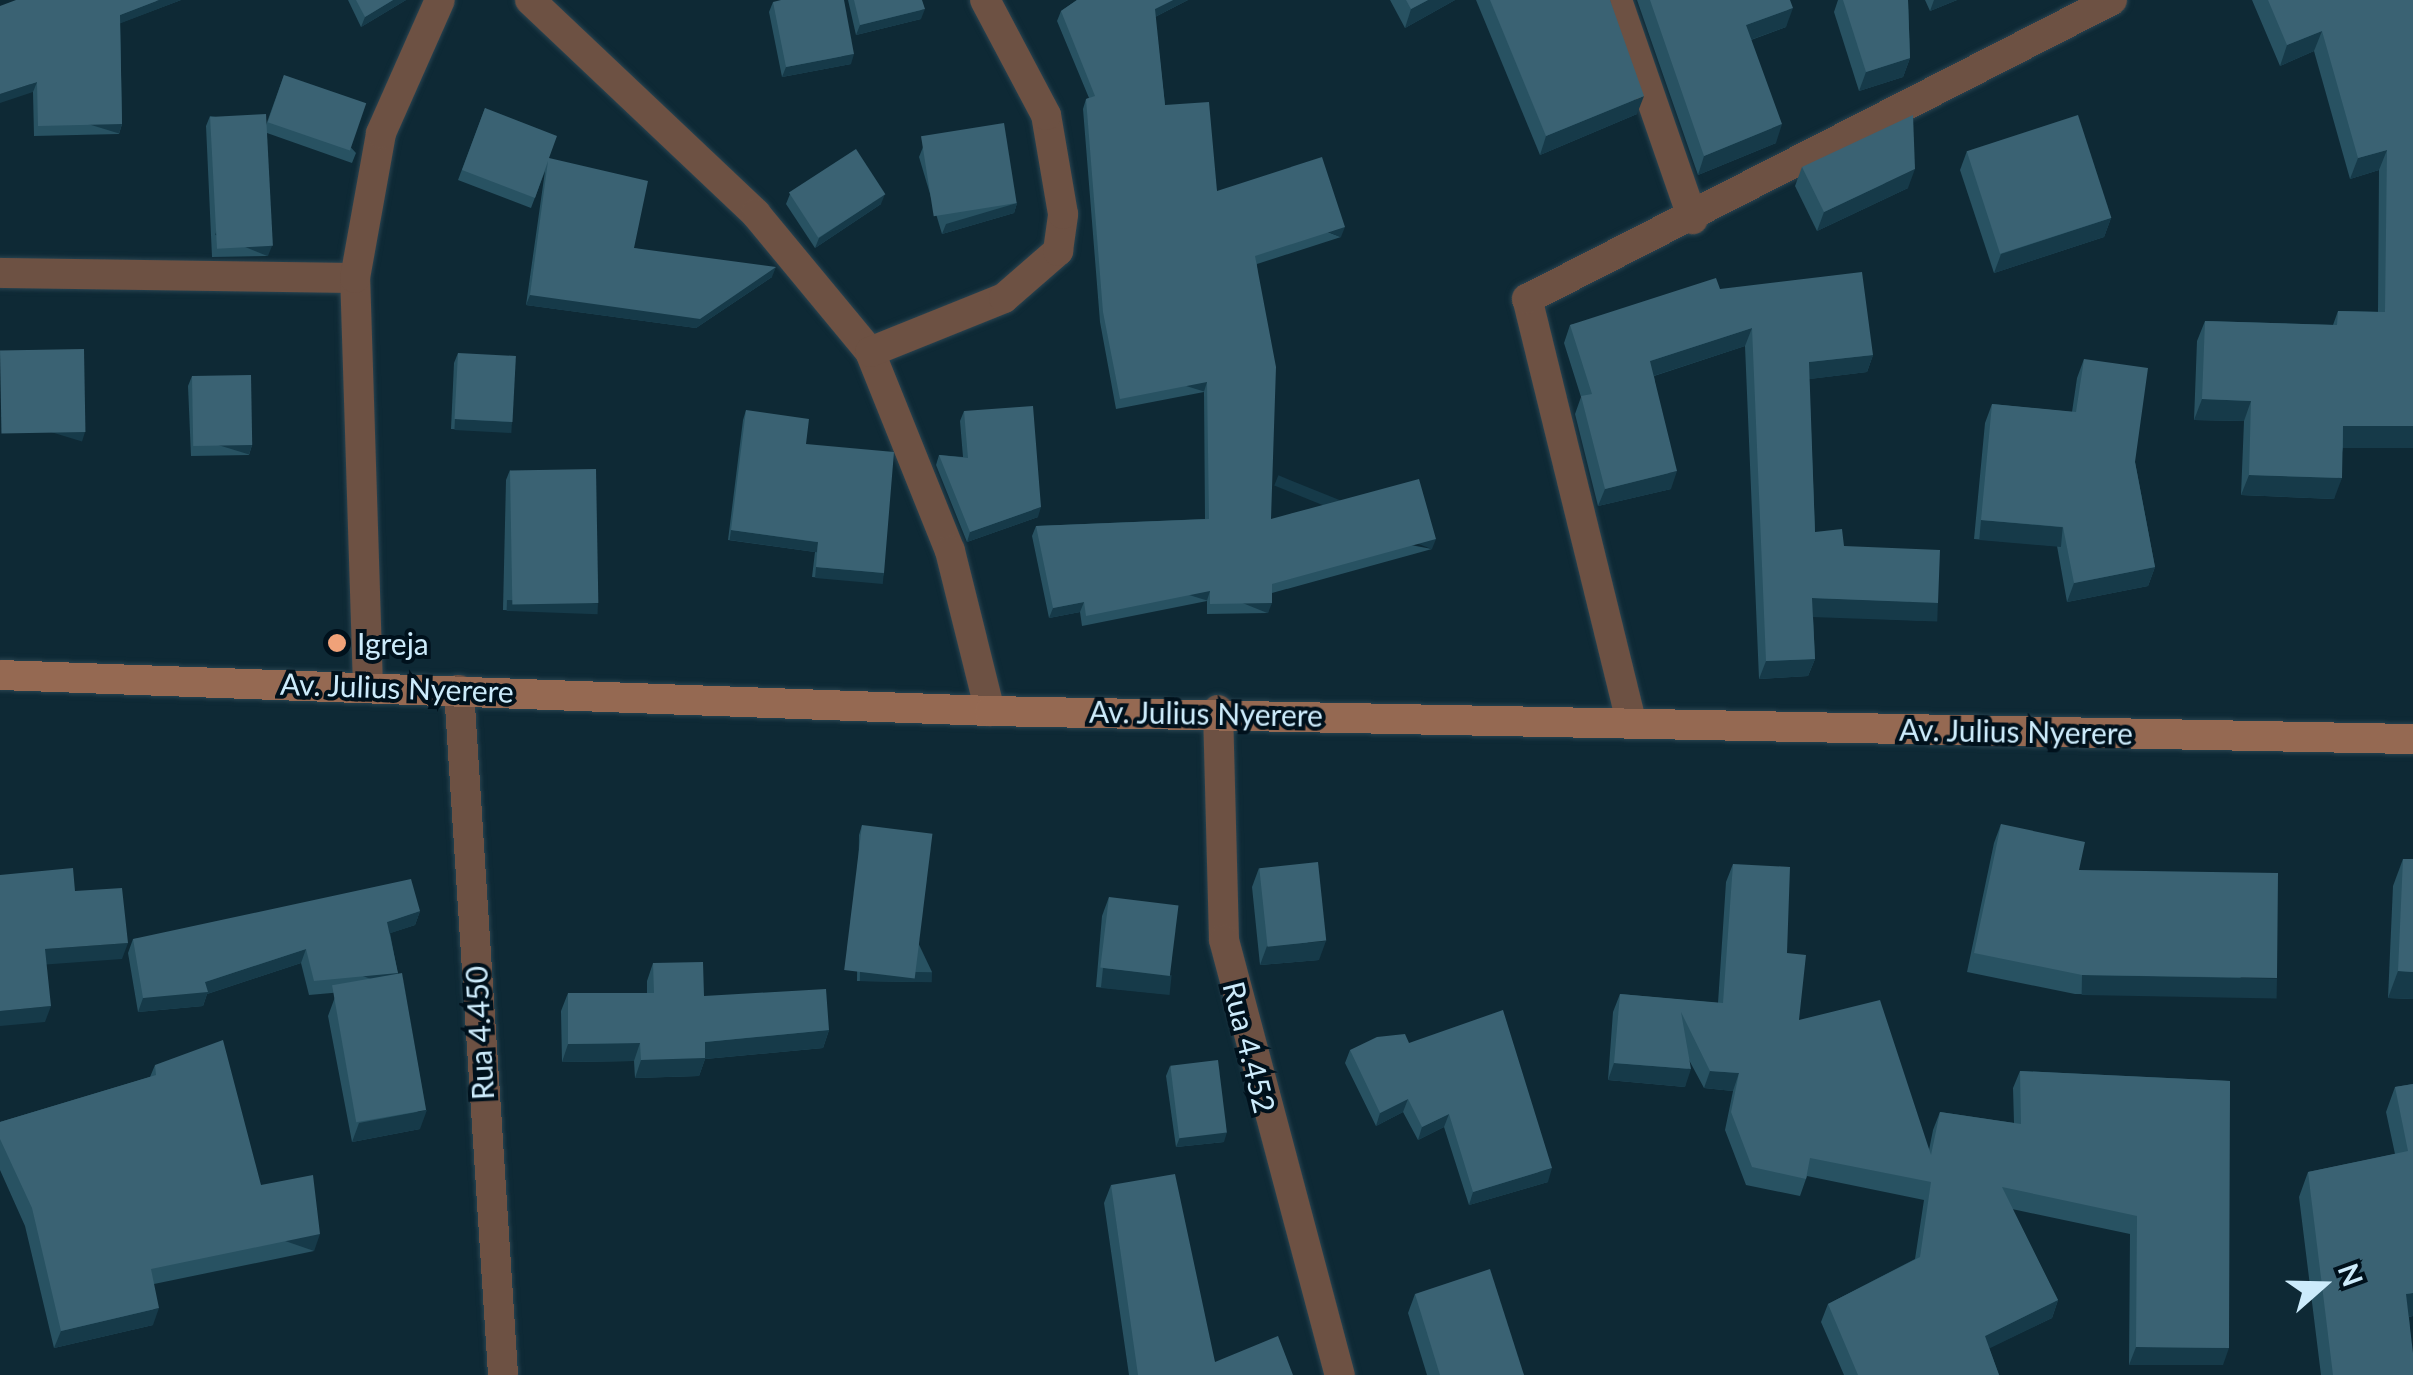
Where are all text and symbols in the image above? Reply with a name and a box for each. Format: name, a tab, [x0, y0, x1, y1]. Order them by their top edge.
place label: Igreja	[357, 625, 429, 661]
marker: Igreja	[326, 632, 348, 654]
street label: Av. Julius Nyerere	[279, 665, 515, 709]
street label: Av. Julius Nyerere	[1088, 693, 1324, 733]
street label: Av. Julius Nyerere	[1898, 711, 2134, 751]
street label: Rua 4.450	[458, 965, 500, 1101]
street label: Rua 4.452	[1216, 978, 1284, 1116]
north arrow	[2273, 1235, 2373, 1335]
text: N	[2332, 1259, 2371, 1291]

